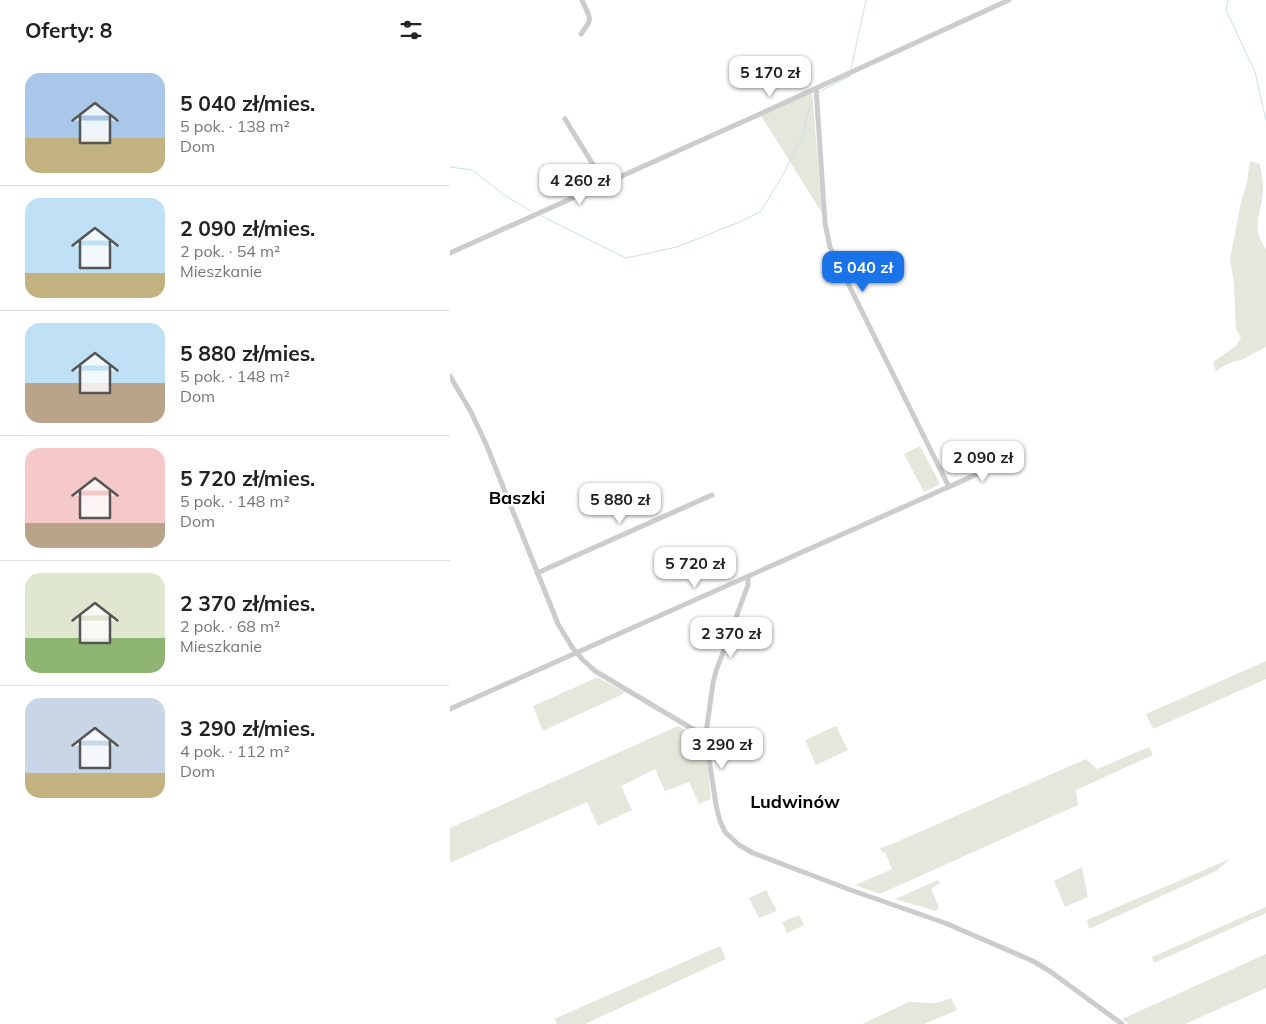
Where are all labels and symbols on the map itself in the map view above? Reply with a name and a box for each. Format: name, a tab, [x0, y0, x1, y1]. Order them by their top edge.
pin: 5 170 zł	[718, 56, 822, 98]
pin: 4 260 zł	[528, 164, 632, 206]
pin: 5 040 zł	[811, 250, 915, 293]
pin: 2 090 zł	[931, 440, 1035, 483]
pin: 5 880 zł	[568, 482, 672, 525]
district label: Baszki	[489, 486, 545, 509]
pin: 5 720 zł	[643, 546, 747, 589]
pin: 2 370 zł	[679, 616, 783, 659]
pin: 3 290 zł	[670, 728, 774, 770]
district label: Ludwinów	[750, 790, 840, 813]

